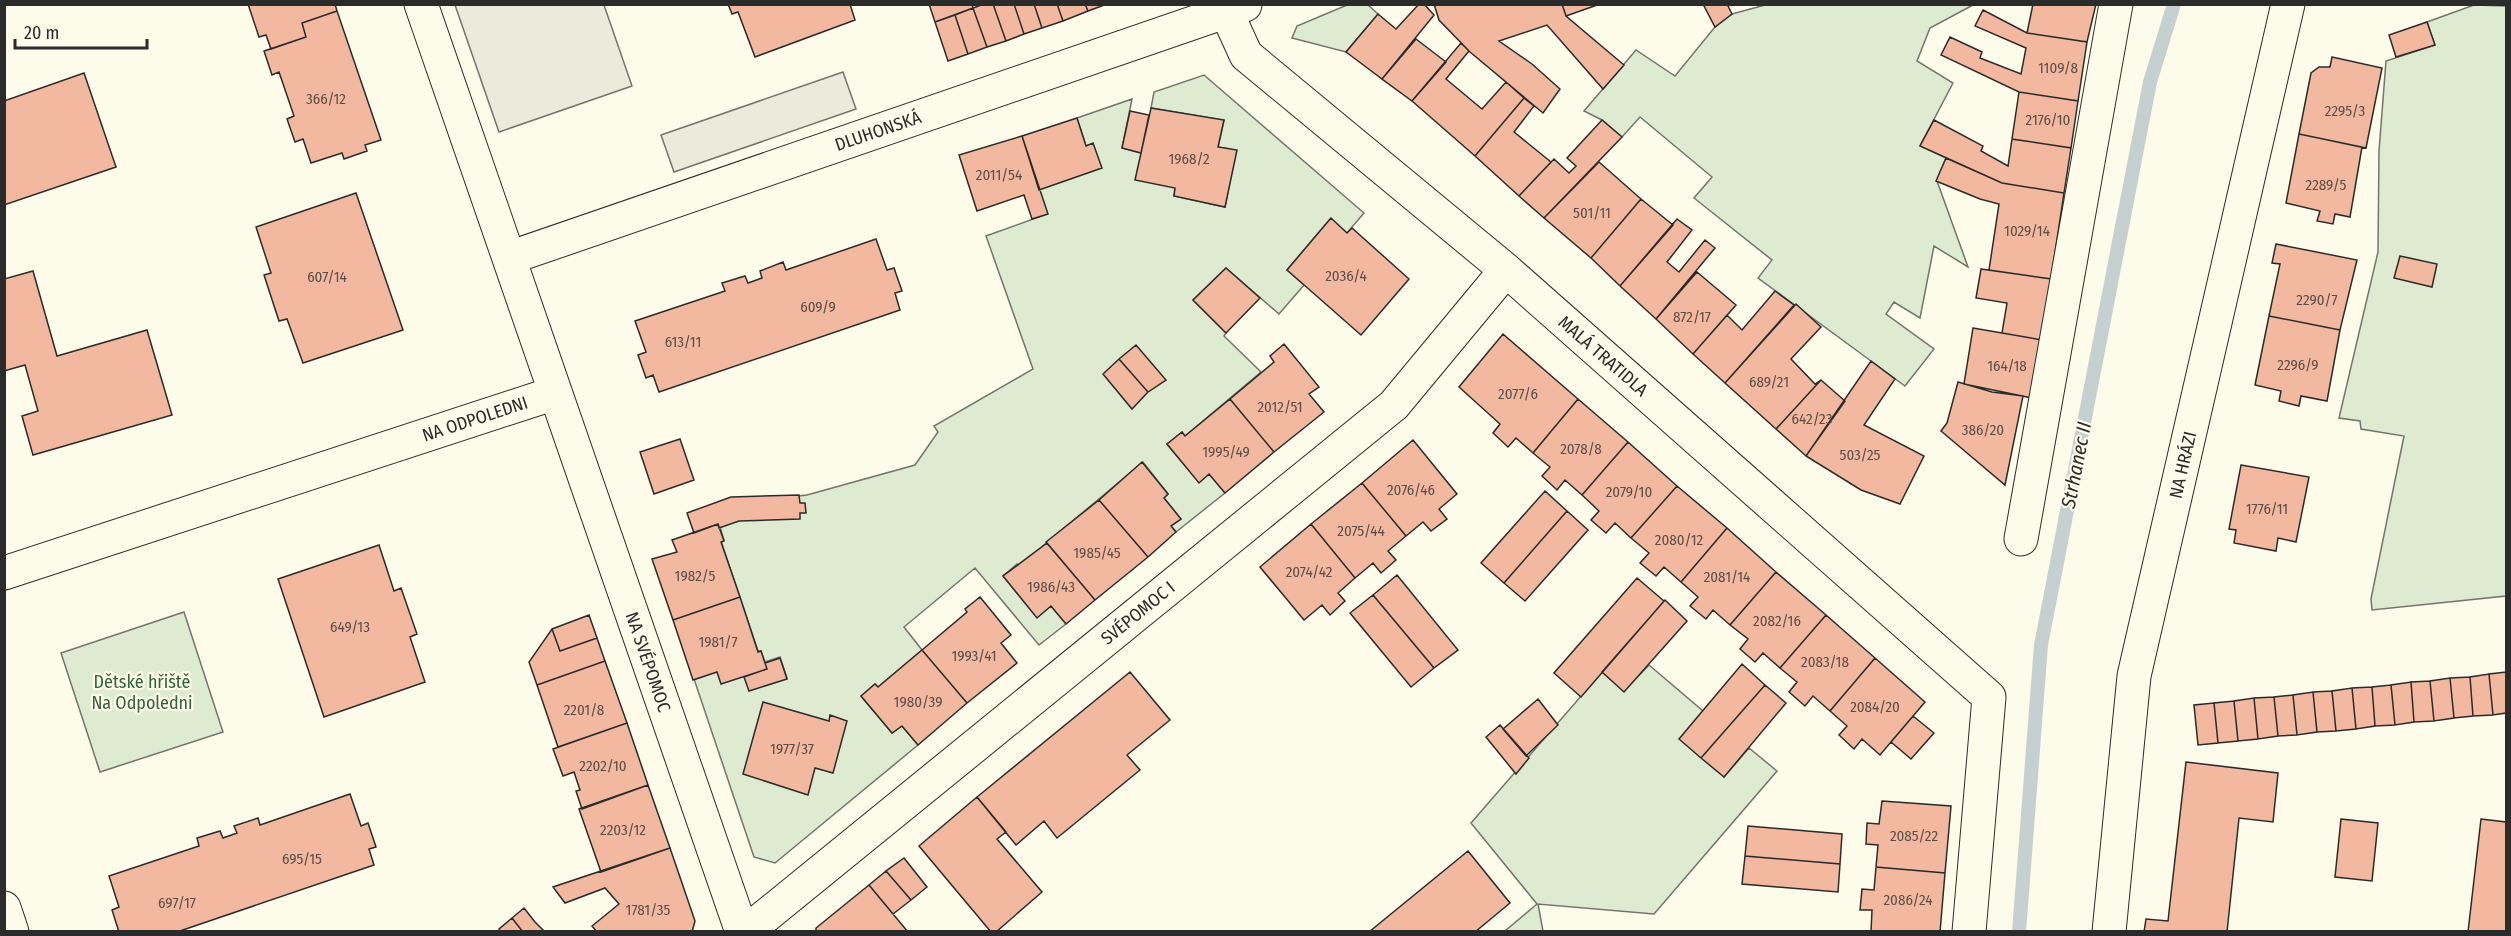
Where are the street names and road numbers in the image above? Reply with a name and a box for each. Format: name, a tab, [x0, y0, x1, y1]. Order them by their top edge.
street label: DLUHONSKÁ	[832, 105, 924, 156]
street label: MALÁ TRATIDLA	[1554, 310, 1653, 401]
street label: NA ODPOLEDNI	[419, 392, 531, 446]
street label: NA HRÁZI	[2164, 429, 2201, 501]
street label: SVÉPOMOC I	[1096, 576, 1179, 649]
street label: NA SVÉPOMOC	[621, 609, 676, 715]

